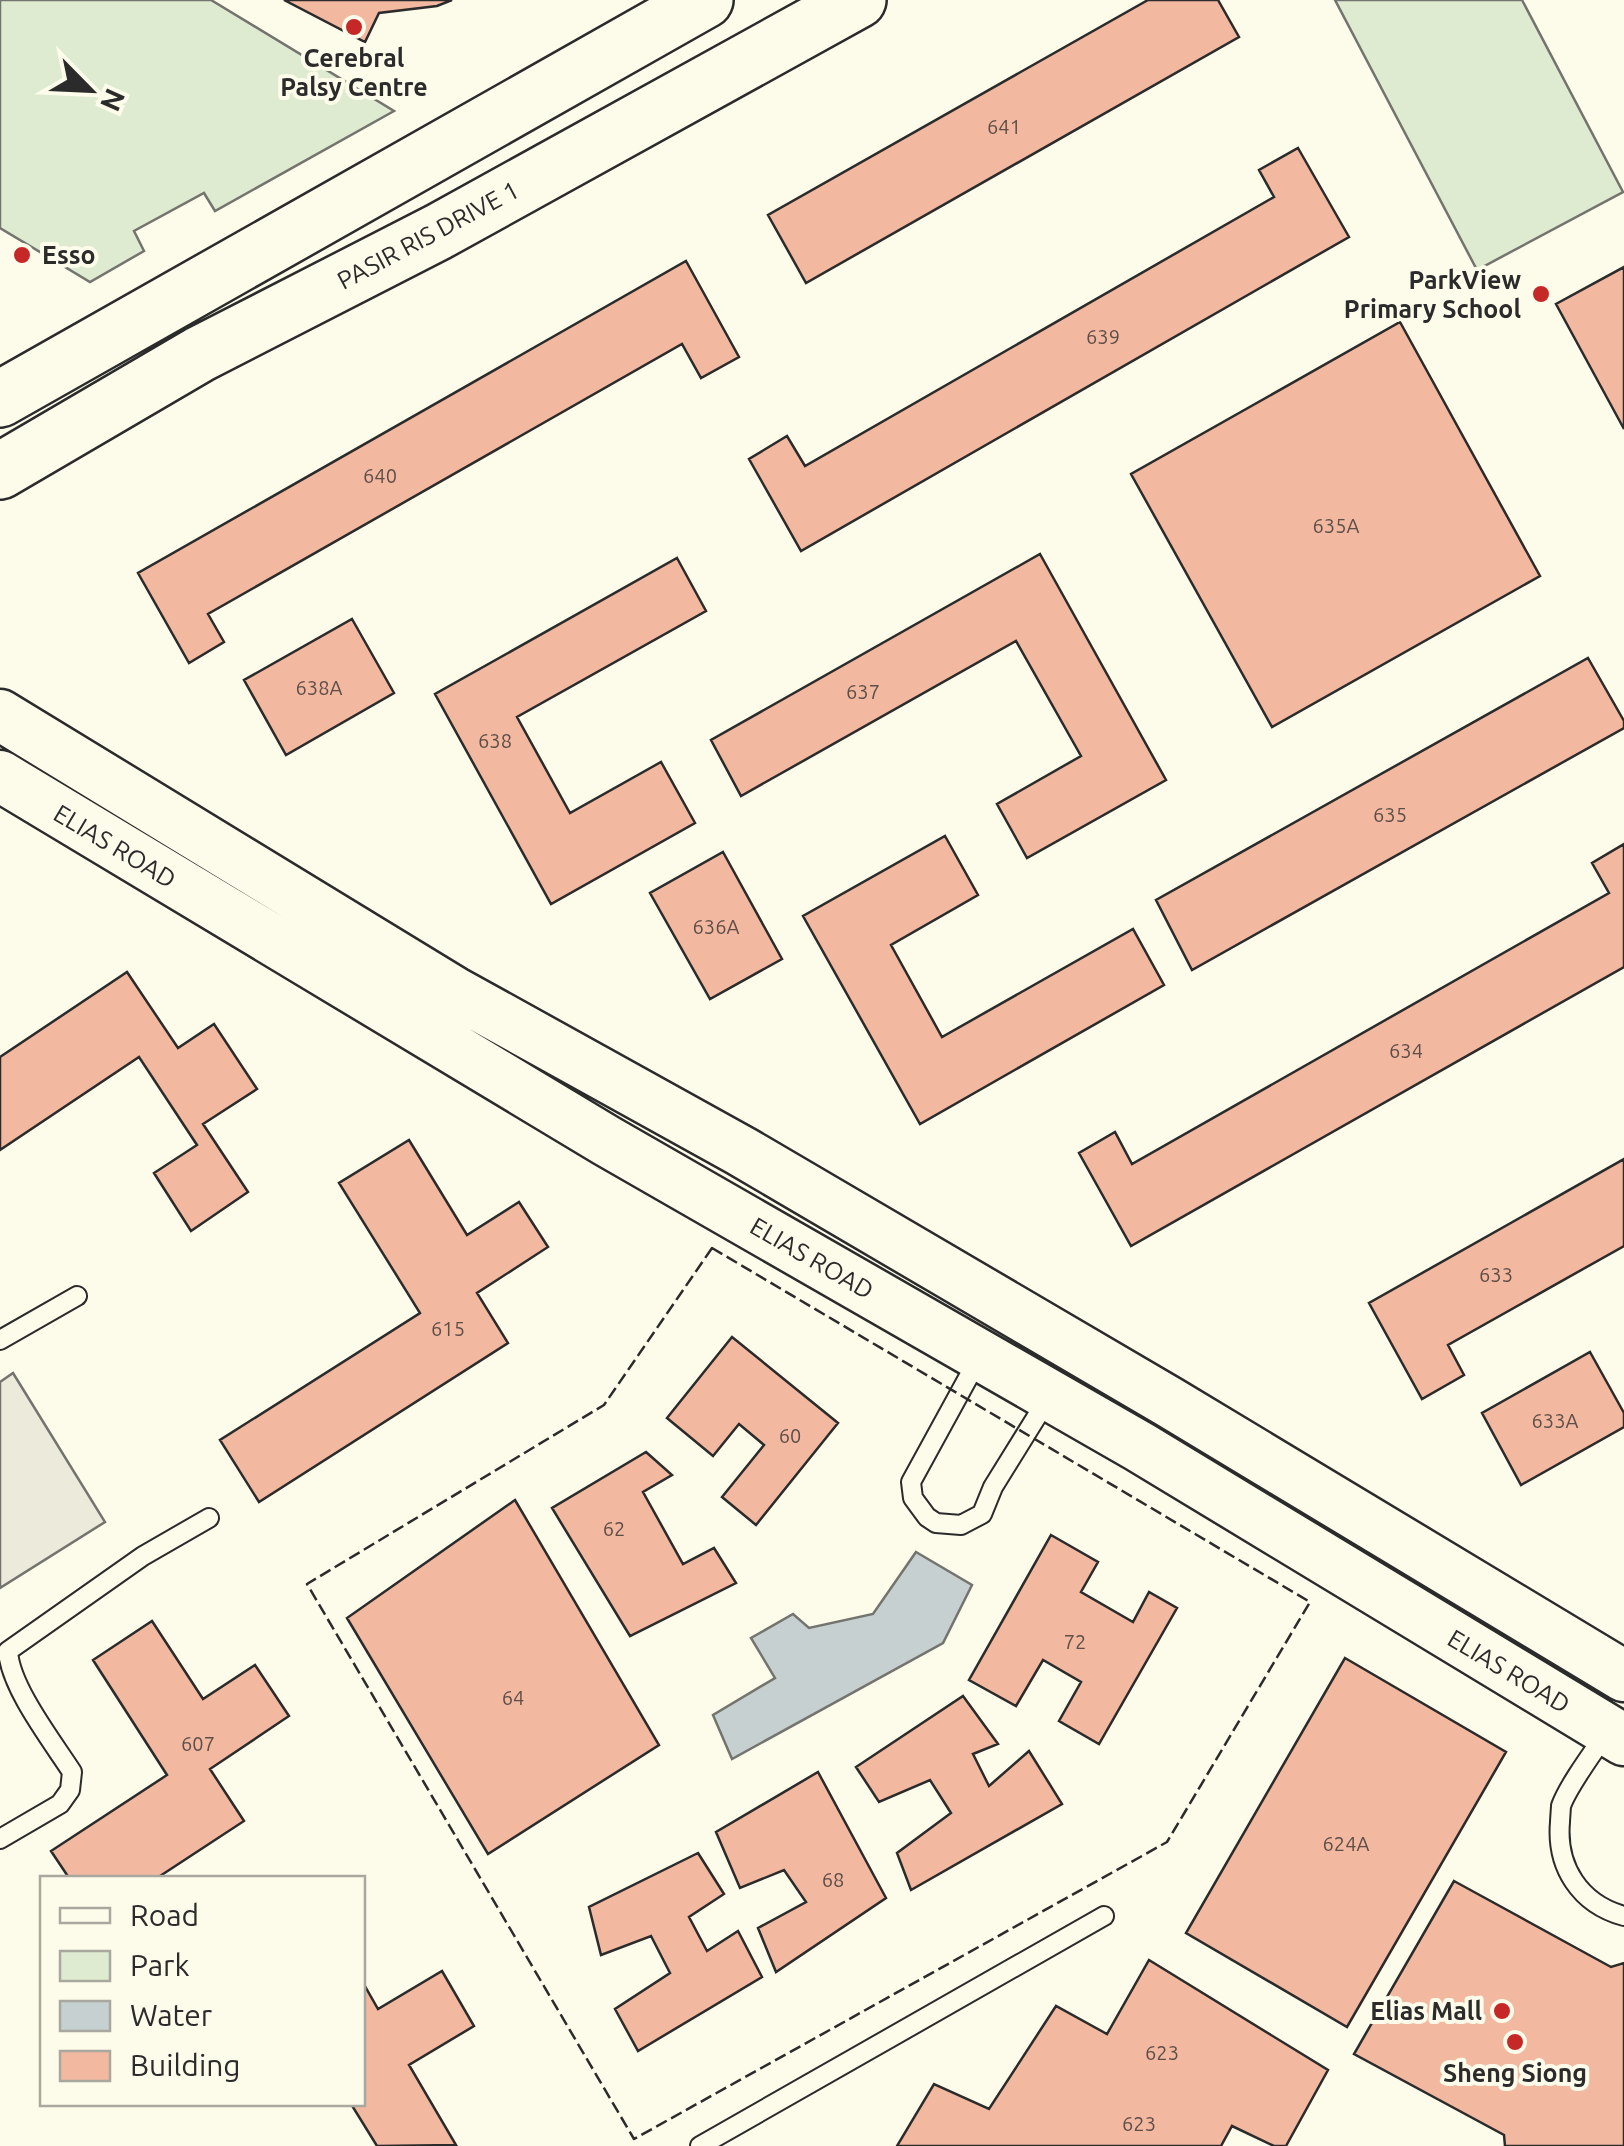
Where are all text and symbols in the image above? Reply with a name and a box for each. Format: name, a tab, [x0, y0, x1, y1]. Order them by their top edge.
marker: Cerebral Palsy Centre	[343, 16, 365, 38]
north arrow	[40, 40, 140, 140]
place label: Cerebral Palsy Centre	[280, 44, 428, 101]
text: N	[95, 85, 132, 116]
house number: 641	[987, 115, 1021, 138]
street label: PASIR RIS DRIVE 1	[332, 175, 524, 295]
place label: Esso	[42, 241, 96, 269]
marker: Esso	[11, 244, 33, 266]
place label: ParkView Primary School	[1344, 266, 1521, 323]
marker: ParkView Primary School	[1530, 283, 1552, 305]
house number: 639	[1086, 325, 1120, 348]
house number: 640	[363, 464, 397, 487]
house number: 635A	[1313, 514, 1359, 537]
house number: 638A	[296, 676, 342, 699]
house number: 637	[846, 680, 880, 703]
house number: 638	[478, 729, 512, 752]
street label: ELIAS ROAD	[49, 799, 181, 893]
house number: 635	[1373, 803, 1407, 826]
house number: 636A	[693, 915, 739, 938]
house number: 634	[1389, 1039, 1423, 1062]
street label: ELIAS ROAD	[746, 1212, 878, 1304]
house number: 633	[1479, 1263, 1513, 1286]
house number: 615	[431, 1317, 465, 1340]
house number: 633A	[1532, 1409, 1578, 1432]
house number: 60	[779, 1424, 801, 1447]
house number: 62	[603, 1517, 625, 1540]
street label: ELIAS ROAD	[1443, 1624, 1575, 1718]
house number: 72	[1064, 1630, 1086, 1653]
house number: 64	[502, 1686, 524, 1709]
house number: 607	[181, 1732, 215, 1755]
house number: 624A	[1323, 1832, 1369, 1855]
house number: 68	[822, 1868, 844, 1891]
legend	[40, 1876, 365, 2106]
text: Road	[130, 1898, 199, 1932]
text: Park	[130, 1948, 190, 1982]
place label: Elias Mall	[1370, 1997, 1482, 2025]
text: Water	[130, 1998, 213, 2032]
marker: Elias Mall	[1491, 2000, 1513, 2022]
marker: Sheng Siong	[1504, 2031, 1526, 2053]
house number: 623	[1145, 2041, 1179, 2064]
text: Building	[130, 2048, 241, 2082]
place label: Sheng Siong	[1443, 2059, 1587, 2087]
house number: 623	[1122, 2112, 1156, 2135]

